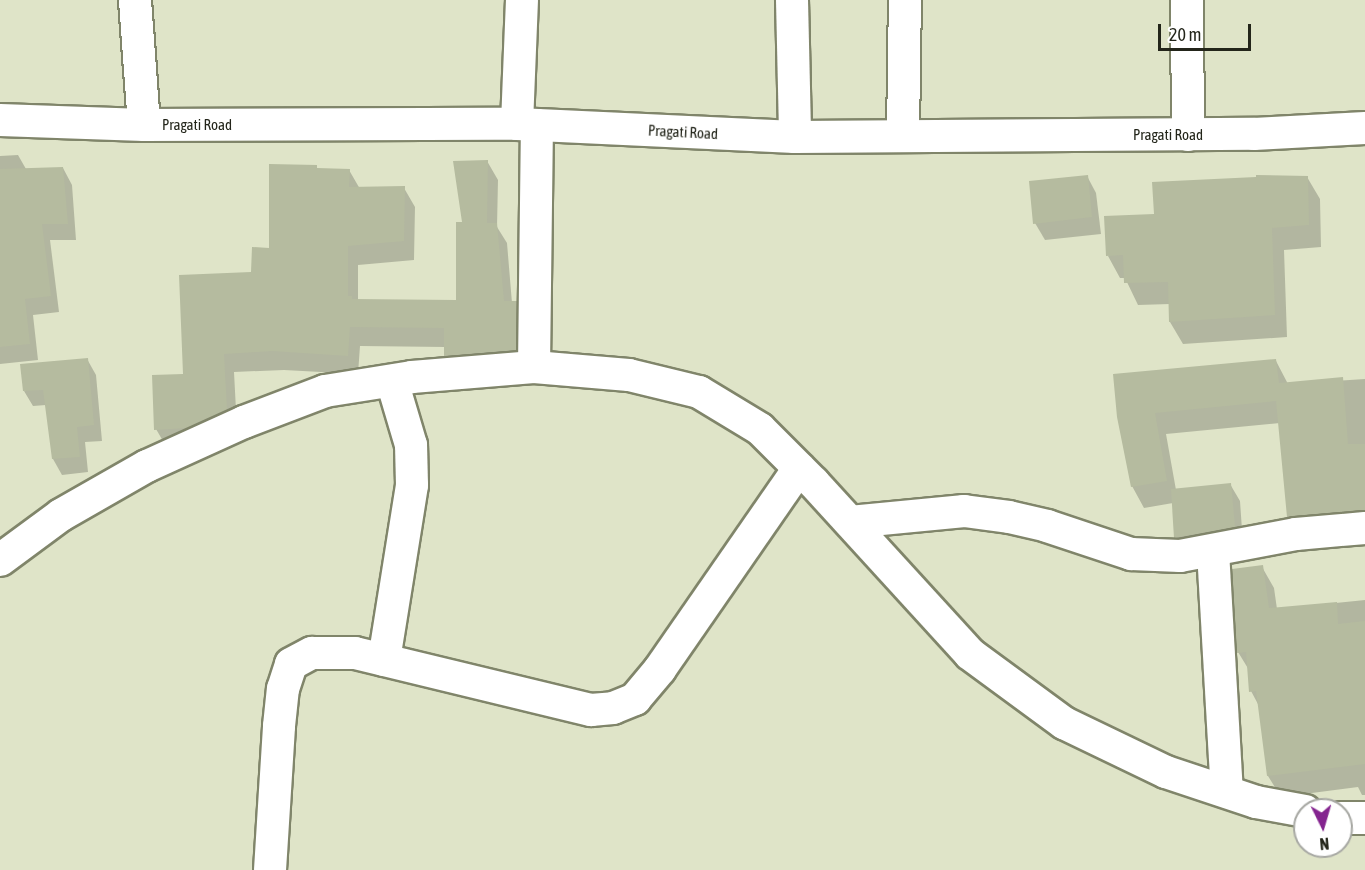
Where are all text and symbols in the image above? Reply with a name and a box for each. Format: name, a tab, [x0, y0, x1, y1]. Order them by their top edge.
scale bar	[1161, 12, 1254, 50]
text: 20 m	[1169, 24, 1201, 45]
street label: Pragati Road	[162, 116, 232, 134]
street label: Pragati Road	[648, 121, 718, 143]
street label: Pragati Road	[1133, 126, 1203, 144]
north arrow	[1293, 798, 1353, 858]
text: N	[1319, 835, 1330, 853]

